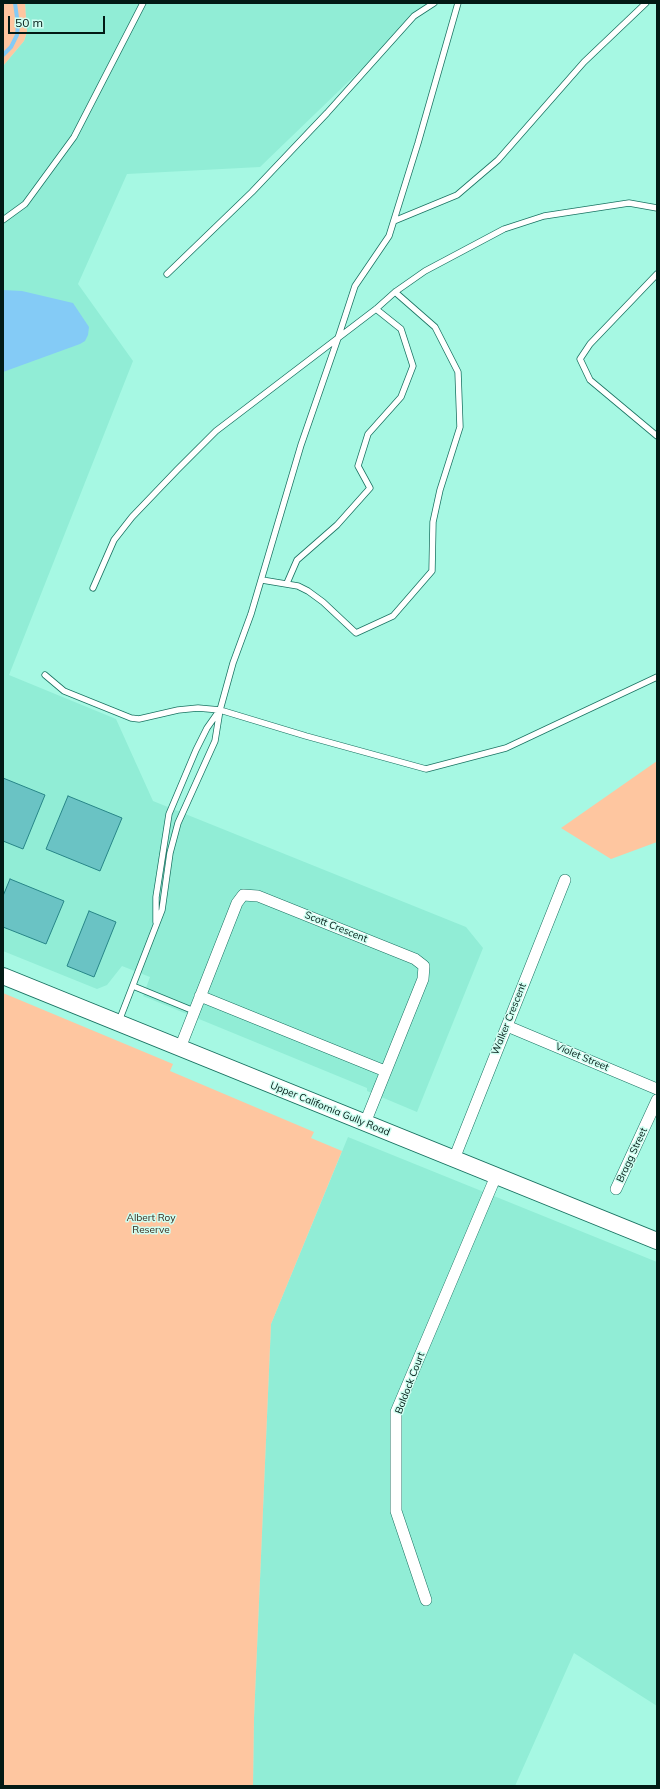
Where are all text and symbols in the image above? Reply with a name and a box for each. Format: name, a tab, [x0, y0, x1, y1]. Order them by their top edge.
scale bar	[10, 8, 107, 34]
text: 50 m	[15, 15, 43, 30]
street label: Scott Crescent	[303, 909, 369, 945]
street label: Walker Crescent	[489, 981, 529, 1057]
street label: Violet Street	[554, 1040, 610, 1074]
street label: Upper California Gully Road	[268, 1079, 392, 1139]
street label: Bragg Street	[614, 1126, 650, 1184]
park label: Albert Roy Reserve	[127, 1212, 175, 1236]
street label: Baldock Court	[393, 1351, 427, 1415]

